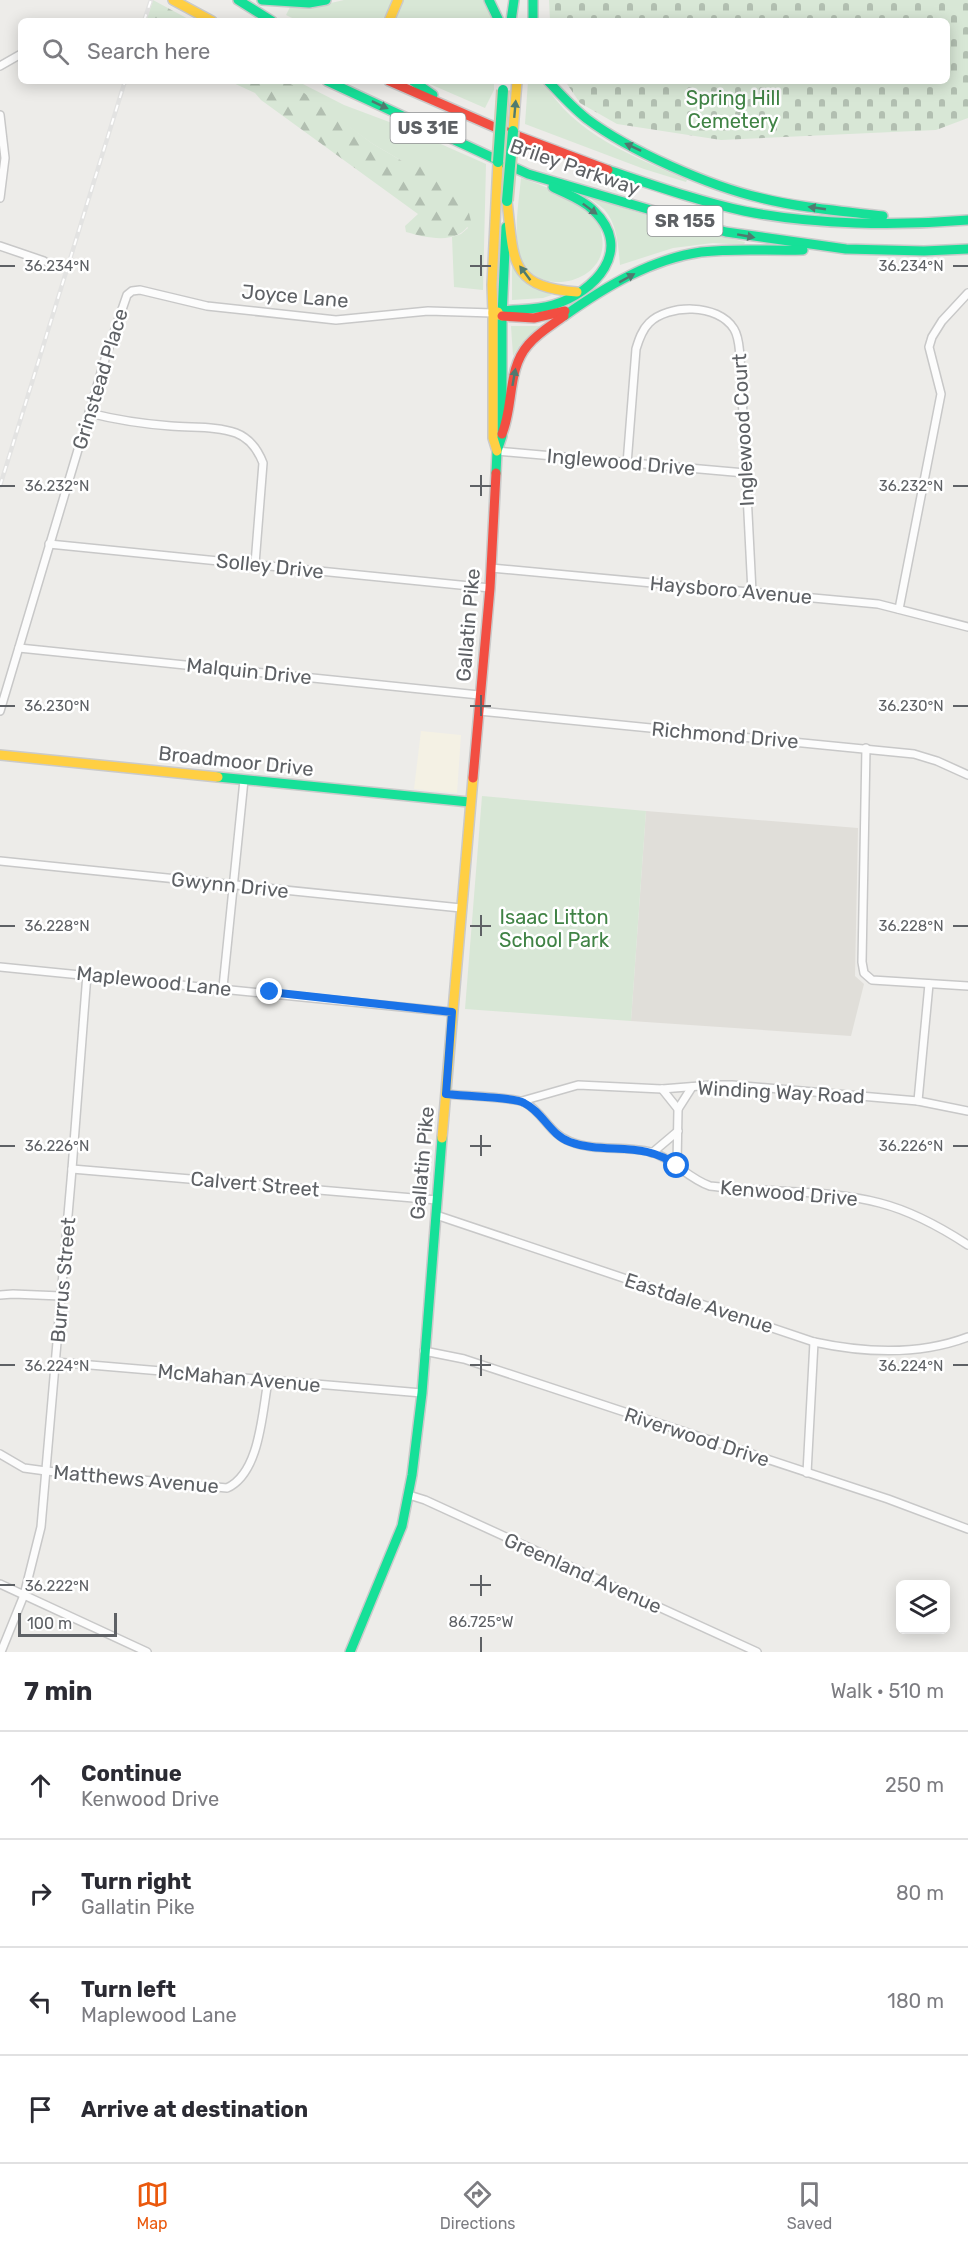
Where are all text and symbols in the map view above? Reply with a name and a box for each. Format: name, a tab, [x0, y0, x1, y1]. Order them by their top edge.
search box	[18, 18, 950, 84]
icon: search	[39, 35, 72, 68]
text: Search here	[87, 38, 210, 65]
park label: Spring Hill Cemetery	[686, 86, 780, 133]
one-way arrow	[510, 99, 519, 118]
one-way arrow	[371, 101, 388, 110]
road number: US 31E	[390, 113, 466, 143]
street label: Briley Parkway	[507, 134, 643, 200]
one-way arrow	[624, 142, 642, 152]
one-way arrow	[582, 203, 598, 215]
one-way arrow	[808, 204, 827, 213]
road number: SR 155	[648, 206, 722, 236]
one-way arrow	[737, 231, 756, 240]
text: 36.234°N	[24, 257, 90, 275]
text: 36.234°N	[878, 257, 944, 275]
one-way arrow	[519, 265, 531, 281]
one-way arrow	[619, 273, 636, 283]
street label: Joyce Lane	[241, 279, 349, 313]
street label: Grinstead Place	[67, 306, 133, 452]
street label: Inglewood Court	[727, 353, 759, 507]
one-way arrow	[510, 367, 519, 386]
street label: Inglewood Drive	[546, 444, 696, 480]
text: 36.232°N	[25, 477, 89, 495]
text: 36.232°N	[879, 477, 943, 495]
street label: Solley Drive	[215, 548, 325, 584]
street label: Gallatin Pike	[451, 567, 485, 683]
street label: Haysboro Avenue	[649, 571, 813, 609]
street label: Malquin Drive	[185, 652, 313, 690]
text: 36.230°N	[24, 697, 90, 715]
text: 36.230°N	[878, 697, 944, 715]
street label: Richmond Drive	[651, 717, 799, 753]
street label: Broadmoor Drive	[157, 741, 315, 781]
street label: Gwynn Drive	[170, 867, 290, 903]
park label: Isaac Litton School Park	[499, 905, 610, 952]
text: 36.228°N	[24, 917, 90, 935]
text: 36.228°N	[878, 917, 944, 935]
street label: Maplewood Lane	[75, 961, 233, 1001]
route end	[256, 978, 282, 1004]
street label: Winding Way Road	[697, 1076, 865, 1108]
street label: Gallatin Pike	[405, 1105, 439, 1221]
text: 36.226°N	[25, 1137, 89, 1155]
text: 36.226°N	[879, 1137, 943, 1155]
route start	[663, 1152, 689, 1178]
street label: Calvert Street	[190, 1166, 321, 1202]
street label: Kenwood Drive	[719, 1175, 859, 1211]
street label: Burrus Street	[46, 1216, 80, 1344]
street label: Eastdale Avenue	[622, 1268, 776, 1338]
text: 36.224°N	[25, 1357, 89, 1375]
text: 36.224°N	[879, 1357, 943, 1375]
street label: McMahan Avenue	[156, 1359, 322, 1397]
street label: Riverwood Drive	[621, 1402, 773, 1472]
street label: Matthews Avenue	[52, 1460, 220, 1498]
street label: Greenland Avenue	[501, 1527, 665, 1619]
text: 36.222°N	[25, 1577, 89, 1595]
map controls	[896, 1580, 950, 1634]
button: layers	[896, 1580, 950, 1634]
scale bar	[18, 1610, 117, 1638]
text: 86.725°W	[448, 1613, 514, 1631]
text: 100 m	[27, 1614, 72, 1633]
text: 7 min	[24, 1676, 92, 1707]
text: Walk · 510 m	[830, 1679, 944, 1703]
text: Continue	[81, 1760, 182, 1787]
icon: ahead	[24, 1769, 57, 1802]
text: 250 m	[885, 1773, 944, 1797]
text: Kenwood Drive	[81, 1787, 219, 1811]
text: Turn right	[81, 1868, 191, 1895]
icon: right	[24, 1877, 57, 1910]
text: 80 m	[896, 1881, 944, 1905]
text: Gallatin Pike	[81, 1895, 195, 1919]
text: Turn left	[81, 1976, 176, 2003]
icon: left	[24, 1985, 57, 2018]
text: 180 m	[887, 1989, 944, 2013]
text: Maplewood Lane	[81, 2003, 237, 2027]
icon: arrive	[24, 2093, 57, 2126]
text: Arrive at destination	[81, 2096, 308, 2123]
tab: Map	[136, 2178, 169, 2233]
tab: Directions	[440, 2178, 516, 2233]
tab: Saved	[787, 2178, 832, 2233]

